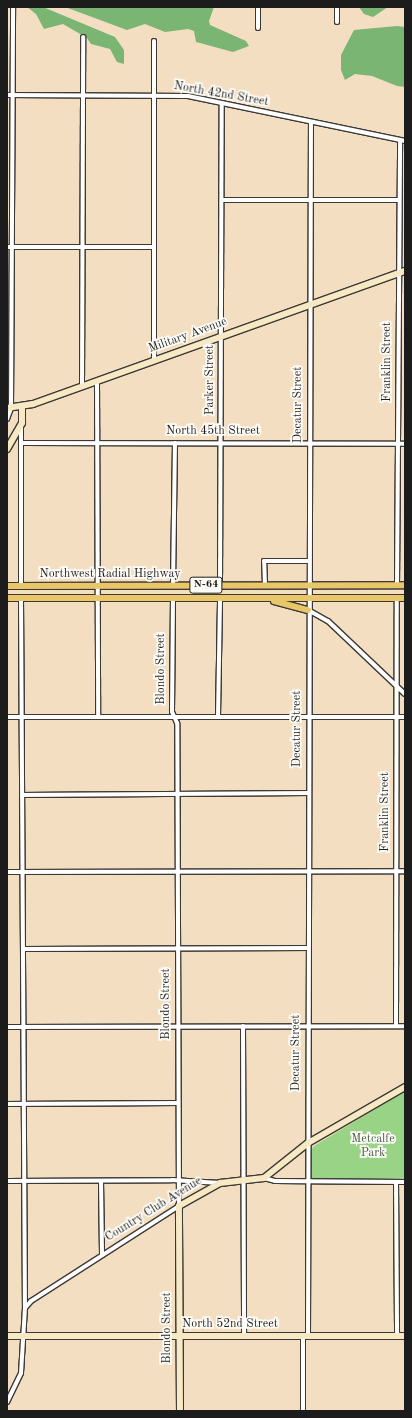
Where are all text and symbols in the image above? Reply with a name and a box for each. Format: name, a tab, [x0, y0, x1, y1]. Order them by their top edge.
street label: North 42nd Street	[172, 80, 270, 110]
street label: Military Avenue	[147, 315, 229, 357]
street label: Franklin Street	[381, 322, 395, 402]
street label: Parker Street	[204, 345, 218, 415]
street label: Decatur Street	[292, 367, 306, 443]
street label: North 45th Street	[166, 425, 260, 439]
street label: Northwest Radial Highway	[39, 568, 181, 582]
road number: N-64	[189, 576, 223, 594]
street label: Blondo Street	[155, 633, 169, 705]
street label: Decatur Street	[291, 691, 305, 767]
street label: Franklin Street	[379, 772, 393, 852]
street label: Blondo Street	[160, 968, 174, 1040]
street label: Decatur Street	[290, 1015, 304, 1091]
park label: Metcalfe Park	[351, 1133, 395, 1161]
street label: Country Club Avenue	[103, 1174, 205, 1246]
street label: Blondo Street	[161, 1292, 175, 1364]
street label: North 52nd Street	[182, 1318, 278, 1332]

